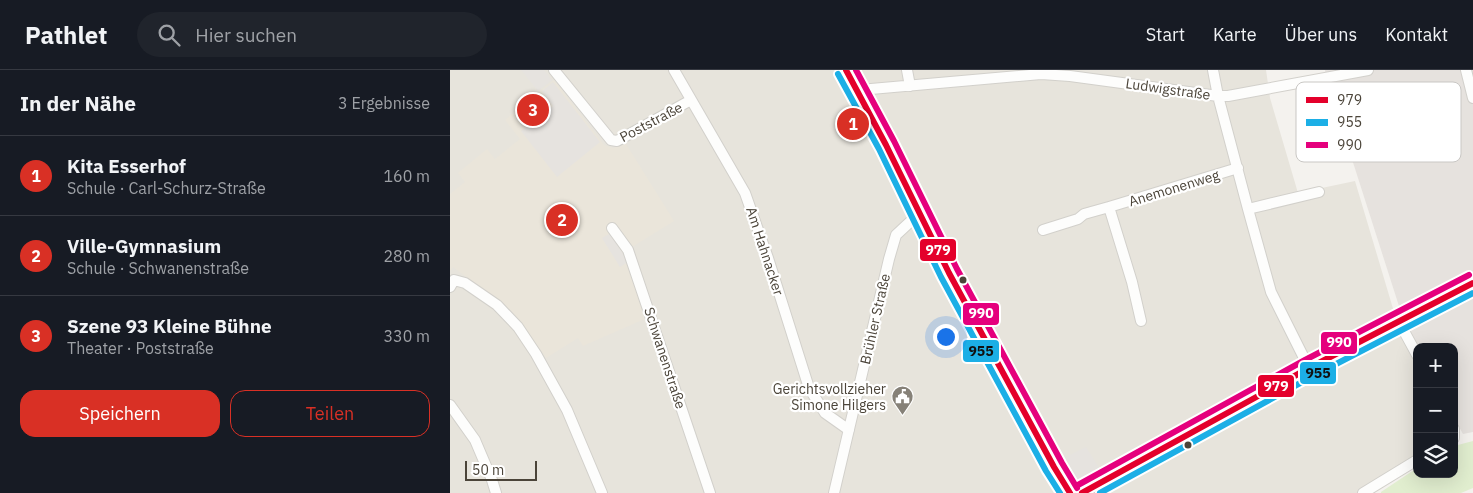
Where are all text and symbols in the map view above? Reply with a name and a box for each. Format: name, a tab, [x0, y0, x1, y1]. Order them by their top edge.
search box	[137, 12, 487, 57]
text: Pathlet	[25, 19, 107, 51]
icon: search	[155, 21, 183, 49]
text: Hier suchen	[195, 23, 297, 47]
text: Start	[1146, 23, 1185, 46]
text: Karte	[1213, 23, 1257, 46]
text: Über uns	[1285, 23, 1357, 46]
text: Kontakt	[1385, 23, 1448, 46]
street label: Ludwigstraße	[1124, 74, 1212, 104]
legend	[1296, 82, 1461, 162]
text: In der Nähe	[20, 89, 136, 117]
pin: 3	[517, 91, 549, 129]
text: 979	[1337, 91, 1362, 109]
text: 3 Ergebnisse	[338, 93, 430, 113]
street label: Poststraße	[617, 98, 686, 146]
pin: 1	[837, 105, 869, 143]
text: 955	[1337, 113, 1362, 131]
text: 990	[1337, 136, 1362, 154]
text: Kita Esserhof	[67, 154, 186, 178]
street label: Anemonenweg	[1126, 165, 1222, 210]
text: 1	[31, 166, 41, 186]
text: 160 m	[383, 166, 430, 186]
text: Schule · Carl-Schurz-Straße	[67, 178, 266, 198]
pin: 2	[546, 201, 578, 239]
street label: Am Hahnacker	[742, 204, 788, 298]
text: Ville-Gymnasium	[67, 234, 221, 258]
line badge: 979	[919, 238, 957, 262]
text: 979	[925, 241, 951, 259]
text: 2	[31, 246, 41, 266]
text: 280 m	[383, 246, 430, 266]
text: Schule · Schwanenstraße	[67, 258, 249, 278]
street label: Brühler Straße	[856, 272, 894, 366]
unlabelled marker	[958, 275, 968, 285]
line badge: 990	[962, 302, 1000, 326]
text: 990	[968, 304, 994, 322]
street label: Schwanenstraße	[640, 305, 690, 411]
text: Szene 93 Kleine Bühne	[67, 314, 272, 338]
your location	[933, 324, 959, 350]
text: 3	[31, 326, 41, 346]
text: 330 m	[383, 326, 430, 346]
line badge: 990	[1320, 331, 1358, 355]
text: 990	[1326, 333, 1352, 351]
text: Theater · Poststraße	[67, 338, 214, 358]
line badge: 955	[962, 339, 1000, 363]
text: 955	[968, 342, 994, 360]
map controls	[1413, 343, 1458, 478]
button: +	[1413, 343, 1458, 388]
line badge: 955	[1299, 361, 1337, 385]
text: 955	[1305, 364, 1331, 382]
line badge: 979	[1257, 374, 1295, 398]
text: 979	[1263, 377, 1289, 395]
place label: Gerichtsvollzieher Simone Hilgers	[773, 380, 886, 414]
public building icon: Gerichtsvollzieher Simone Hilgers	[890, 385, 914, 416]
button: −	[1413, 388, 1458, 433]
button: Speichern	[20, 390, 220, 437]
button: Teilen	[230, 390, 430, 437]
button: layers	[1413, 433, 1458, 478]
unlabelled marker	[1183, 440, 1193, 450]
scale bar	[465, 458, 538, 481]
text: 50 m	[472, 461, 504, 479]

